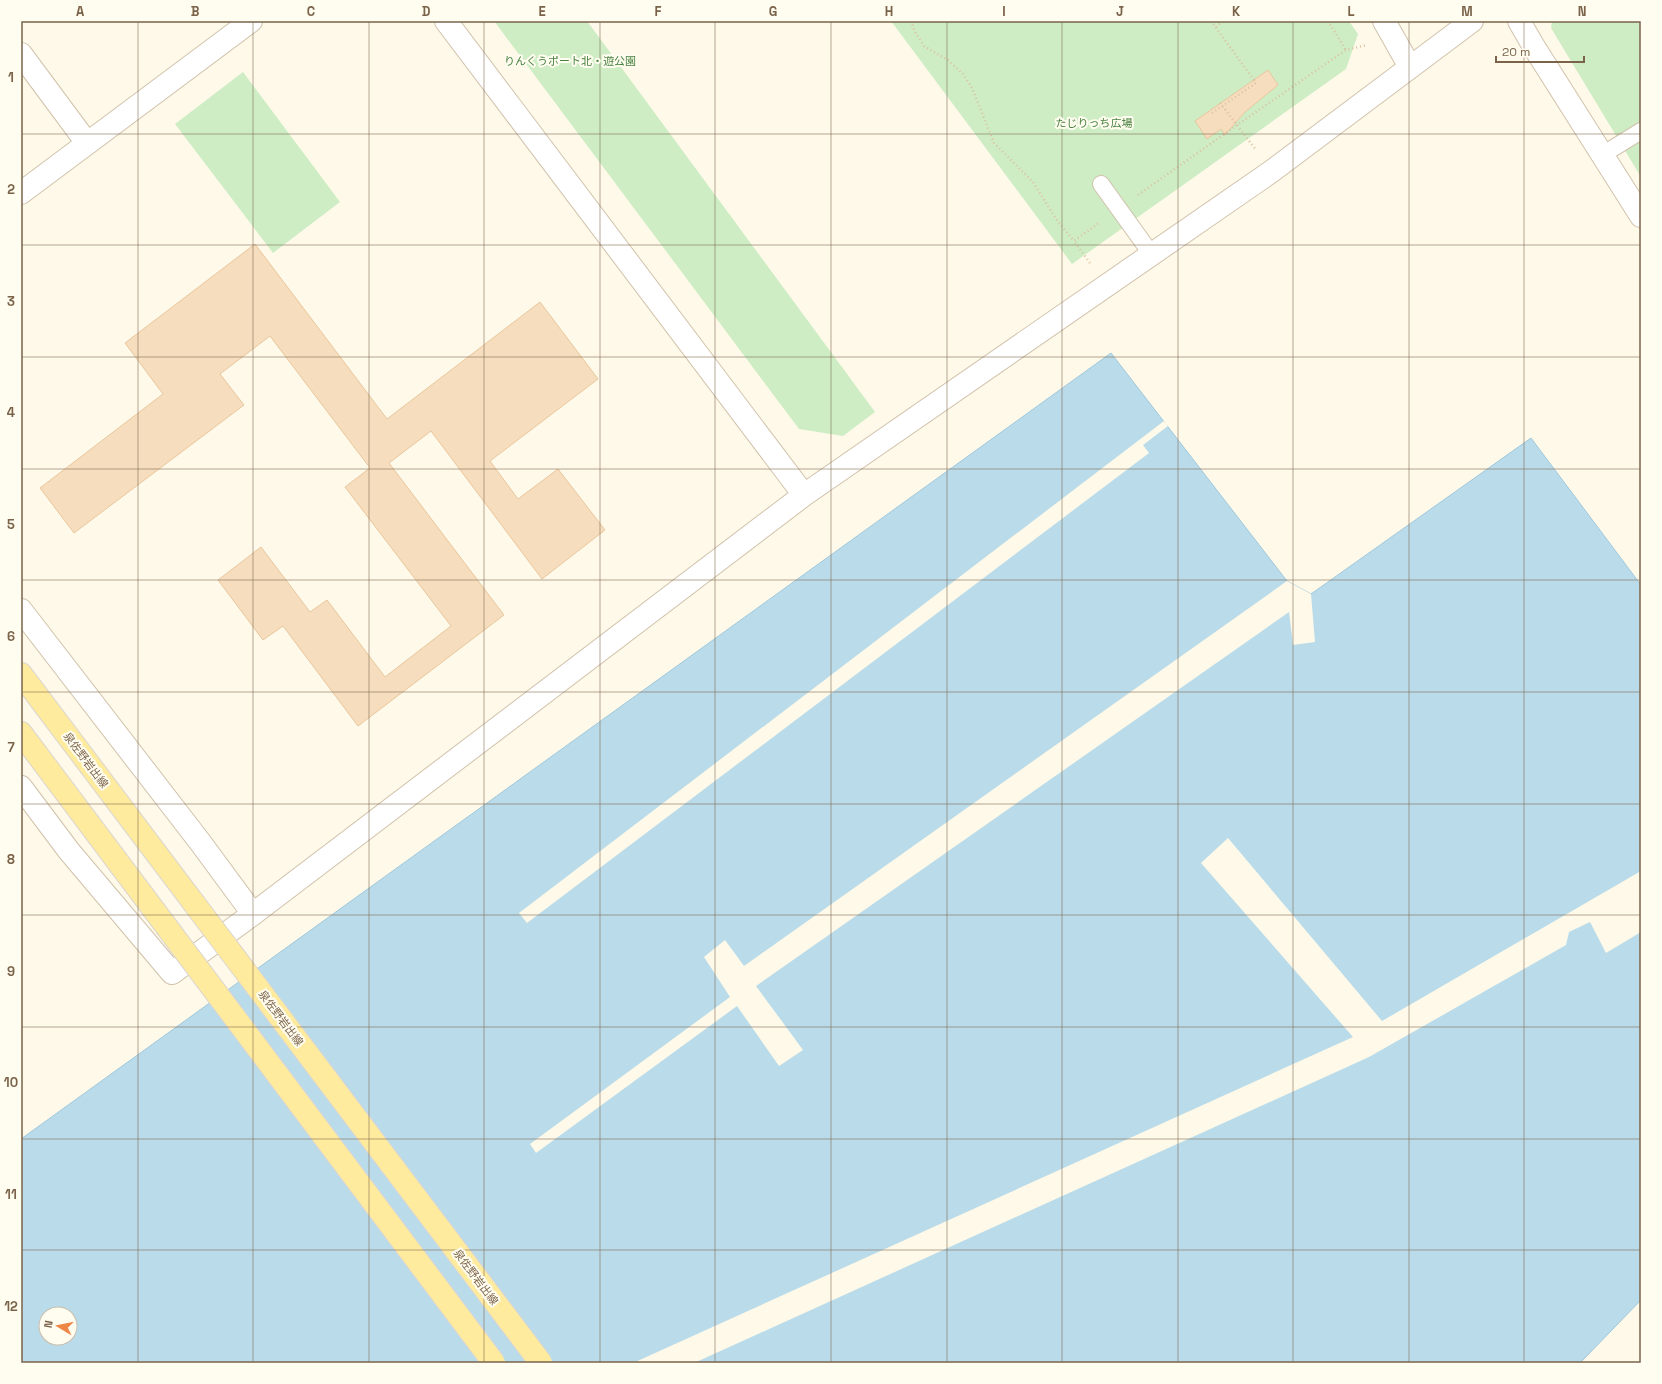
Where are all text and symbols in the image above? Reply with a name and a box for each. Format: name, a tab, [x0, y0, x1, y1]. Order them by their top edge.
text: A	[76, 3, 85, 20]
text: B	[191, 3, 200, 20]
text: C	[307, 3, 315, 20]
text: D	[422, 3, 431, 20]
text: E	[538, 3, 546, 20]
text: F	[655, 3, 662, 20]
text: G	[769, 3, 777, 20]
text: H	[885, 3, 893, 20]
text: I	[1002, 3, 1006, 20]
text: J	[1116, 3, 1124, 20]
text: K	[1232, 3, 1241, 20]
text: L	[1347, 3, 1355, 20]
text: M	[1461, 3, 1473, 20]
text: N	[1578, 3, 1586, 20]
scale bar	[1496, 38, 1584, 64]
text: 20 m	[1502, 44, 1530, 60]
park label: りんくうポート北・遊公園	[504, 54, 636, 68]
text: 1	[8, 69, 14, 86]
park label: たじりっち広場	[1056, 116, 1133, 130]
text: 2	[7, 181, 15, 198]
text: 3	[7, 293, 15, 310]
text: 4	[7, 404, 15, 421]
text: 5	[7, 516, 15, 533]
text: 6	[7, 628, 15, 645]
street label: 泉佐野岩出線	[61, 729, 111, 791]
text: 7	[7, 739, 15, 756]
text: 8	[7, 851, 15, 868]
text: 9	[7, 963, 15, 980]
street label: 泉佐野岩出線	[256, 987, 306, 1049]
text: 10	[4, 1074, 18, 1091]
text: 11	[5, 1186, 17, 1203]
street label: 泉佐野岩出線	[451, 1246, 501, 1308]
text: 12	[4, 1298, 18, 1315]
north arrow	[38, 1306, 78, 1346]
text: N	[41, 1319, 56, 1329]

